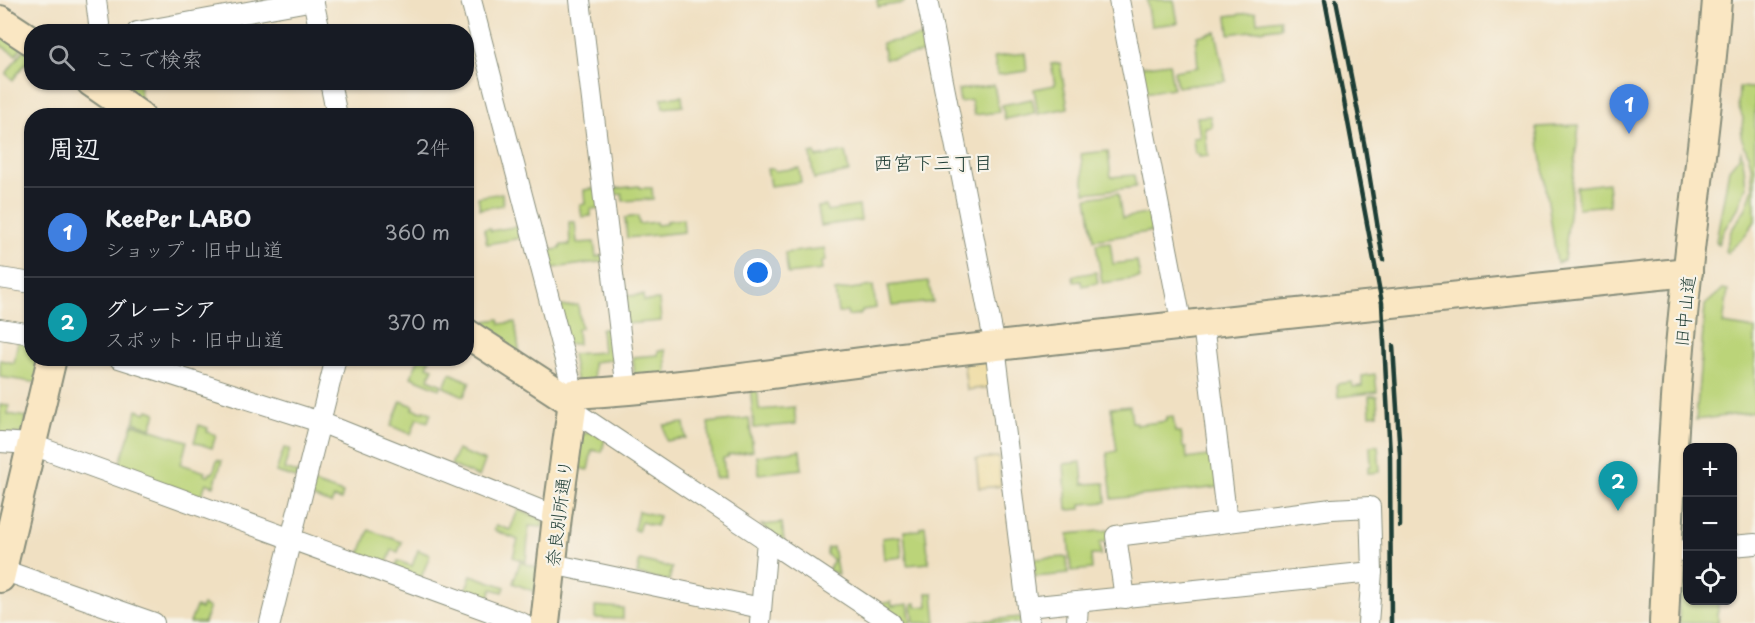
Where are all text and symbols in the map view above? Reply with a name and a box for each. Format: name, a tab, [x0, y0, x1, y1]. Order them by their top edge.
search box	[24, 24, 474, 90]
icon: search	[45, 41, 78, 74]
text: ここで検索	[93, 41, 203, 74]
pin: 1	[1610, 84, 1648, 134]
text: 周辺	[48, 128, 100, 167]
text: 2件	[416, 132, 450, 162]
district label: 西宮下三丁目	[873, 147, 993, 177]
text: KeePer LABO	[105, 201, 251, 234]
text: 1	[63, 217, 72, 247]
text: 360 m	[384, 217, 450, 247]
text: ショップ · 旧中山道	[105, 234, 283, 264]
your location	[743, 258, 772, 287]
street label: 旧中山道	[1667, 274, 1701, 348]
text: グレーシア	[105, 291, 217, 324]
text: 2	[60, 307, 75, 337]
text: 370 m	[387, 307, 450, 337]
text: スポット · 旧中山道	[105, 324, 284, 354]
map controls	[1683, 443, 1737, 605]
button: +	[1683, 443, 1737, 497]
street label: 奈良別所通り	[538, 458, 578, 568]
pin: 2	[1598, 462, 1638, 511]
button: −	[1683, 497, 1737, 551]
button: locate	[1683, 551, 1737, 605]

